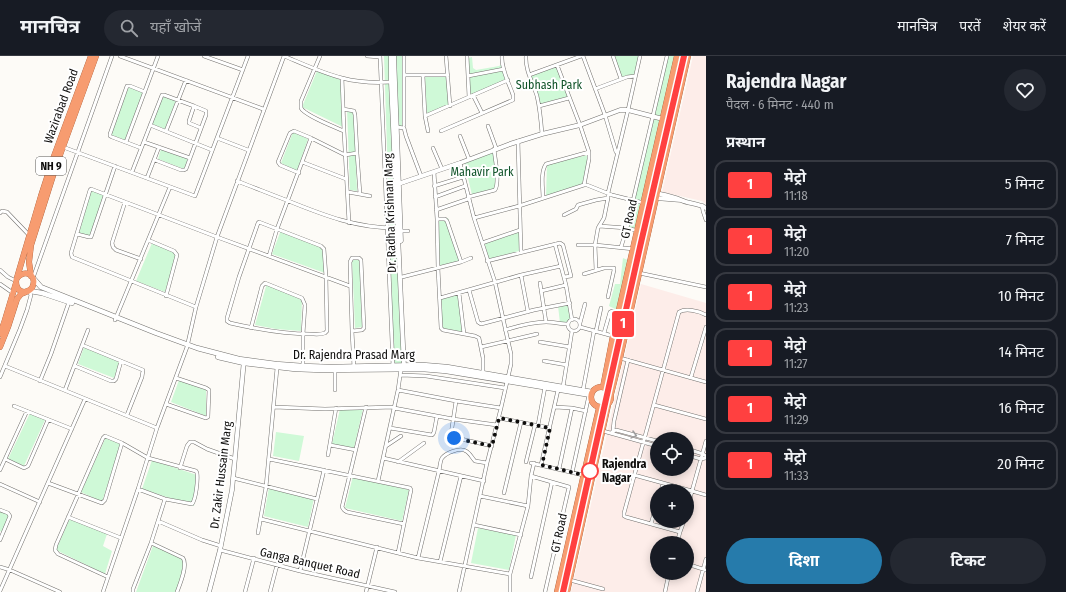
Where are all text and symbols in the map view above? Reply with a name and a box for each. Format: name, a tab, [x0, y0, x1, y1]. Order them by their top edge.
search box	[104, 10, 384, 46]
text: मानचित्र	[20, 15, 80, 38]
icon: search	[118, 17, 140, 39]
text: यहाँ खोजें	[150, 18, 201, 36]
text: मानचित्र	[897, 18, 937, 35]
text: परतें	[959, 18, 981, 35]
text: शेयर करें	[1003, 18, 1046, 35]
street label: Wazirabad Road	[41, 67, 81, 145]
button: heart	[1004, 69, 1046, 111]
text: Rajendra Nagar	[726, 70, 846, 93]
park label: Subhash Park	[516, 78, 583, 92]
text: पैदल · 6 मिनट · 440 m	[726, 97, 834, 112]
text: प्रस्थान	[726, 133, 765, 151]
street label: Dr. Radha Krishnan Marg	[381, 153, 399, 273]
road number: NH 9	[36, 157, 66, 175]
park label: Mahavir Park	[450, 165, 514, 179]
text: मेट्रो	[784, 168, 806, 186]
text: 5 मिनट	[1005, 175, 1044, 193]
text: 1	[747, 176, 753, 193]
text: 11:18	[784, 188, 808, 203]
street label: GT Road	[618, 198, 640, 240]
text: मेट्रो	[784, 224, 806, 242]
text: 7 मिनट	[1006, 231, 1044, 249]
text: 1	[747, 232, 753, 249]
text: 11:20	[784, 244, 809, 259]
text: मेट्रो	[784, 280, 806, 298]
text: 10 मिनट	[998, 287, 1044, 305]
text: 1	[747, 288, 753, 305]
text: 11:23	[784, 300, 808, 315]
line badge: 1	[610, 311, 636, 337]
text: 1	[620, 315, 626, 332]
text: मेट्रो	[784, 336, 806, 354]
text: 14 मिनट	[999, 343, 1044, 361]
text: 1	[747, 344, 753, 361]
street label: Dr. Rajendra Prasad Marg	[293, 348, 415, 362]
text: 11:27	[784, 356, 808, 371]
text: मेट्रो	[784, 392, 806, 410]
text: 16 मिनट	[998, 399, 1044, 417]
text: 1	[747, 400, 753, 417]
text: 11:29	[784, 412, 809, 427]
street label: Dr. Zakir Hussain Marg	[207, 420, 235, 530]
your location	[444, 428, 464, 448]
one-way arrow	[630, 430, 637, 438]
map controls	[650, 432, 694, 580]
button: locate	[650, 432, 694, 476]
text: मेट्रो	[784, 448, 806, 466]
text: 20 मिनट	[997, 455, 1044, 473]
text: 1	[747, 456, 753, 473]
place label: Rajendra Nagar	[602, 457, 647, 485]
marker: Rajendra Nagar	[581, 462, 599, 480]
text: 11:33	[784, 468, 809, 483]
button: +	[650, 484, 694, 528]
street label: GT Road	[548, 512, 570, 554]
button: −	[650, 536, 694, 580]
button: दिशा	[726, 538, 882, 584]
button: टिकट	[890, 538, 1046, 584]
street label: Ganga Banquet Road	[259, 545, 361, 581]

